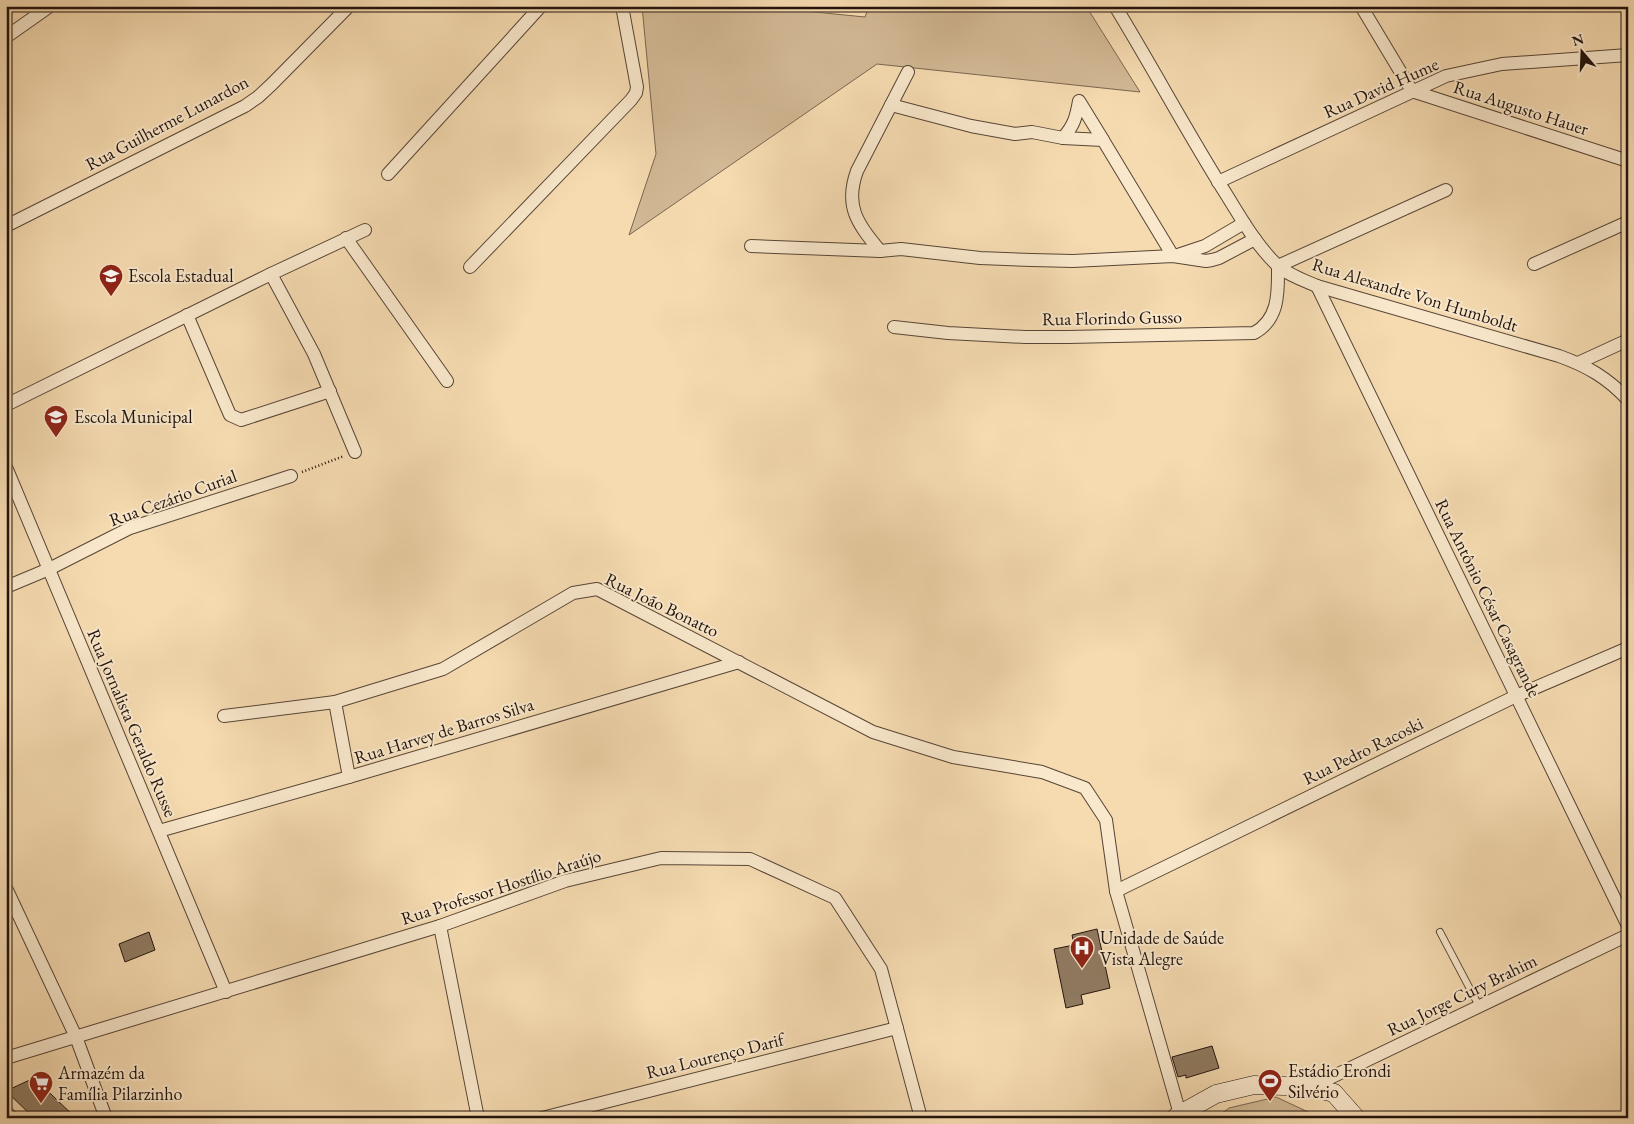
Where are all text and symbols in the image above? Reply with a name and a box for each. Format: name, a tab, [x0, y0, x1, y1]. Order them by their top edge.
north arrow	[1556, 28, 1606, 78]
text: N	[1569, 29, 1587, 50]
street label: Rua David Hume	[1320, 52, 1442, 123]
street label: Rua Guilherme Lunardon	[81, 70, 253, 175]
street label: Rua Augusto Hauer	[1451, 75, 1592, 140]
street label: Rua Alexandre Von Humboldt	[1310, 252, 1521, 337]
school or university icon: Escola Estadual	[98, 263, 124, 297]
place label: Escola Estadual	[128, 264, 234, 287]
street label: Rua Florindo Gusso	[1042, 305, 1182, 330]
school or university icon: Escola Municipal	[43, 404, 69, 438]
place label: Escola Municipal	[74, 405, 193, 428]
street label: Rua Cezário Curial	[106, 464, 240, 531]
street label: Rua Antônio César Casagrande	[1430, 495, 1547, 701]
street label: Rua João Bonatto	[602, 567, 723, 642]
street label: Rua Jornalista Geraldo Russe	[82, 625, 183, 820]
street label: Rua Harvey de Barros Silva	[351, 692, 537, 769]
street label: Rua Pedro Racoski	[1299, 711, 1427, 790]
street label: Rua Professor Hostílio Araújo	[398, 843, 604, 930]
place label: Unidade de Saúde Vista Alegre	[1100, 926, 1224, 970]
hospital icon: Unidade de Saúde Vista Alegre	[1069, 935, 1095, 969]
street label: Rua Jorge Cury Brahim	[1383, 948, 1540, 1041]
street label: Rua Lourenço Darif	[644, 1027, 788, 1084]
place label: Estádio Erondi Silvério	[1288, 1059, 1392, 1103]
place label: Armazém da Família Pilarzinho	[57, 1061, 183, 1105]
sports icon: Estádio Erondi Silvério	[1257, 1068, 1283, 1102]
supermarket icon: Armazém da Família Pilarzinho	[28, 1070, 54, 1104]

